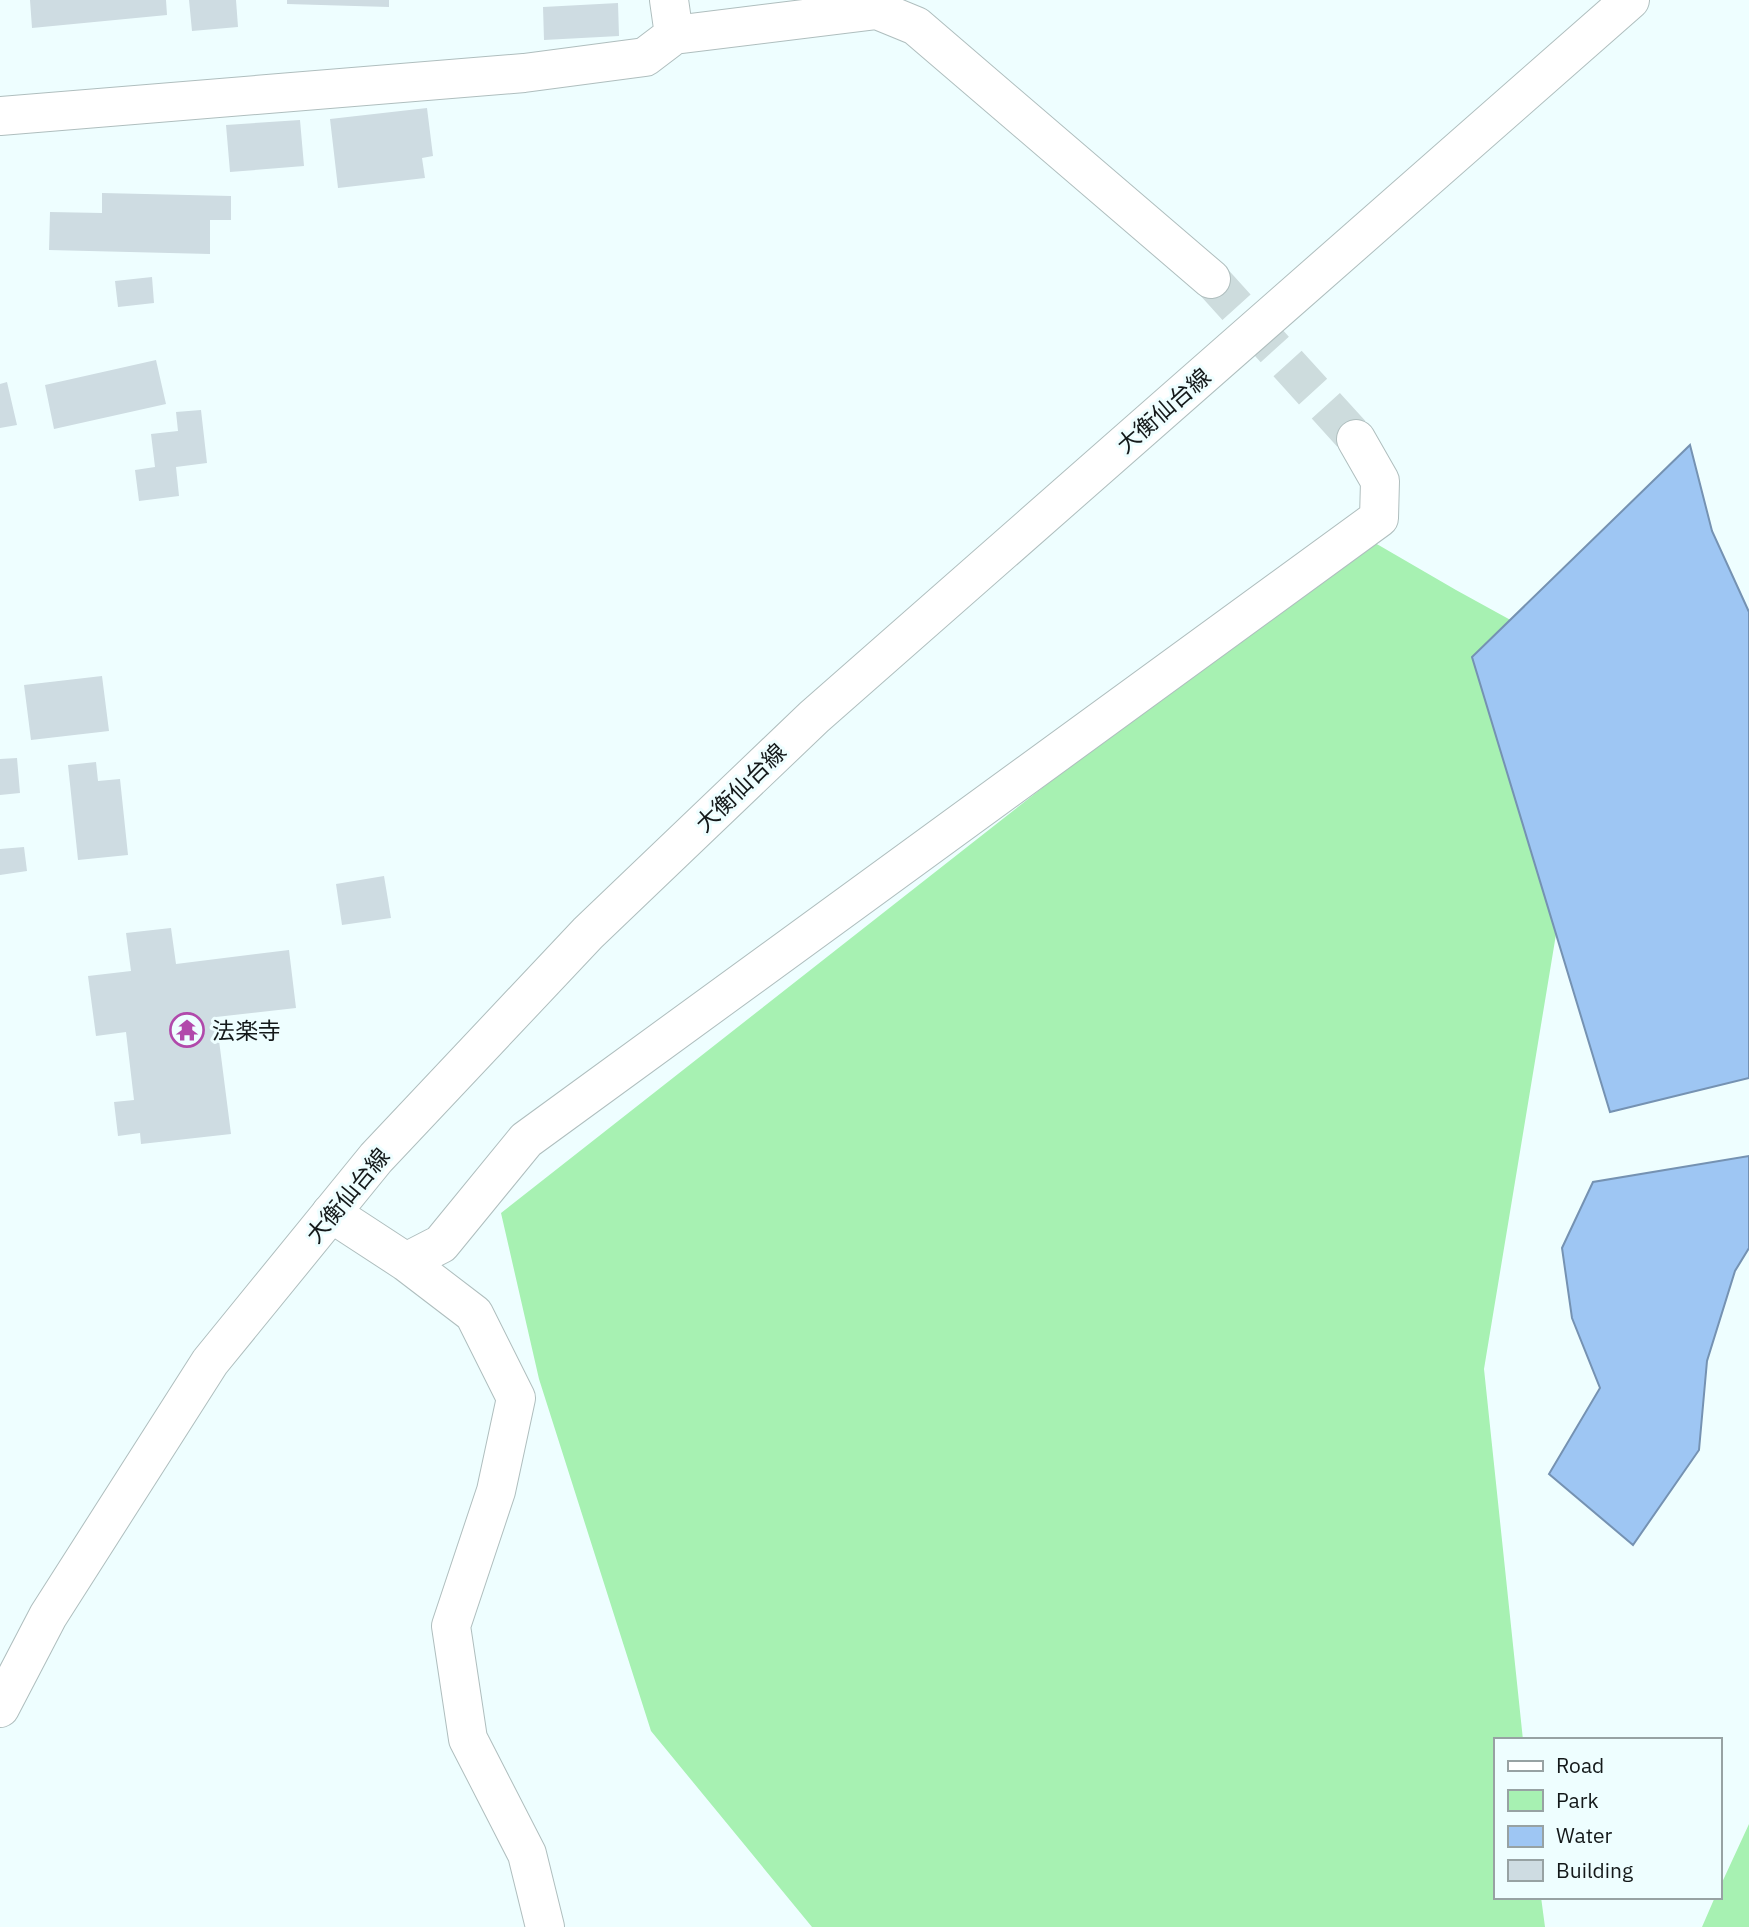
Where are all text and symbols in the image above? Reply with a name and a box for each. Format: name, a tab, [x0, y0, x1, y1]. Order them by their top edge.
street label: 大衡仙台線	[1110, 361, 1216, 459]
street label: 大衡仙台線	[688, 736, 792, 838]
temple icon: 法楽寺	[168, 1011, 206, 1049]
place label: 法楽寺	[212, 1015, 281, 1045]
street label: 大衡仙台線	[299, 1141, 395, 1249]
legend	[1494, 1738, 1721, 1899]
text: Road	[1556, 1751, 1604, 1779]
text: Park	[1556, 1786, 1599, 1814]
text: Water	[1556, 1821, 1613, 1849]
text: Building	[1556, 1856, 1633, 1884]

